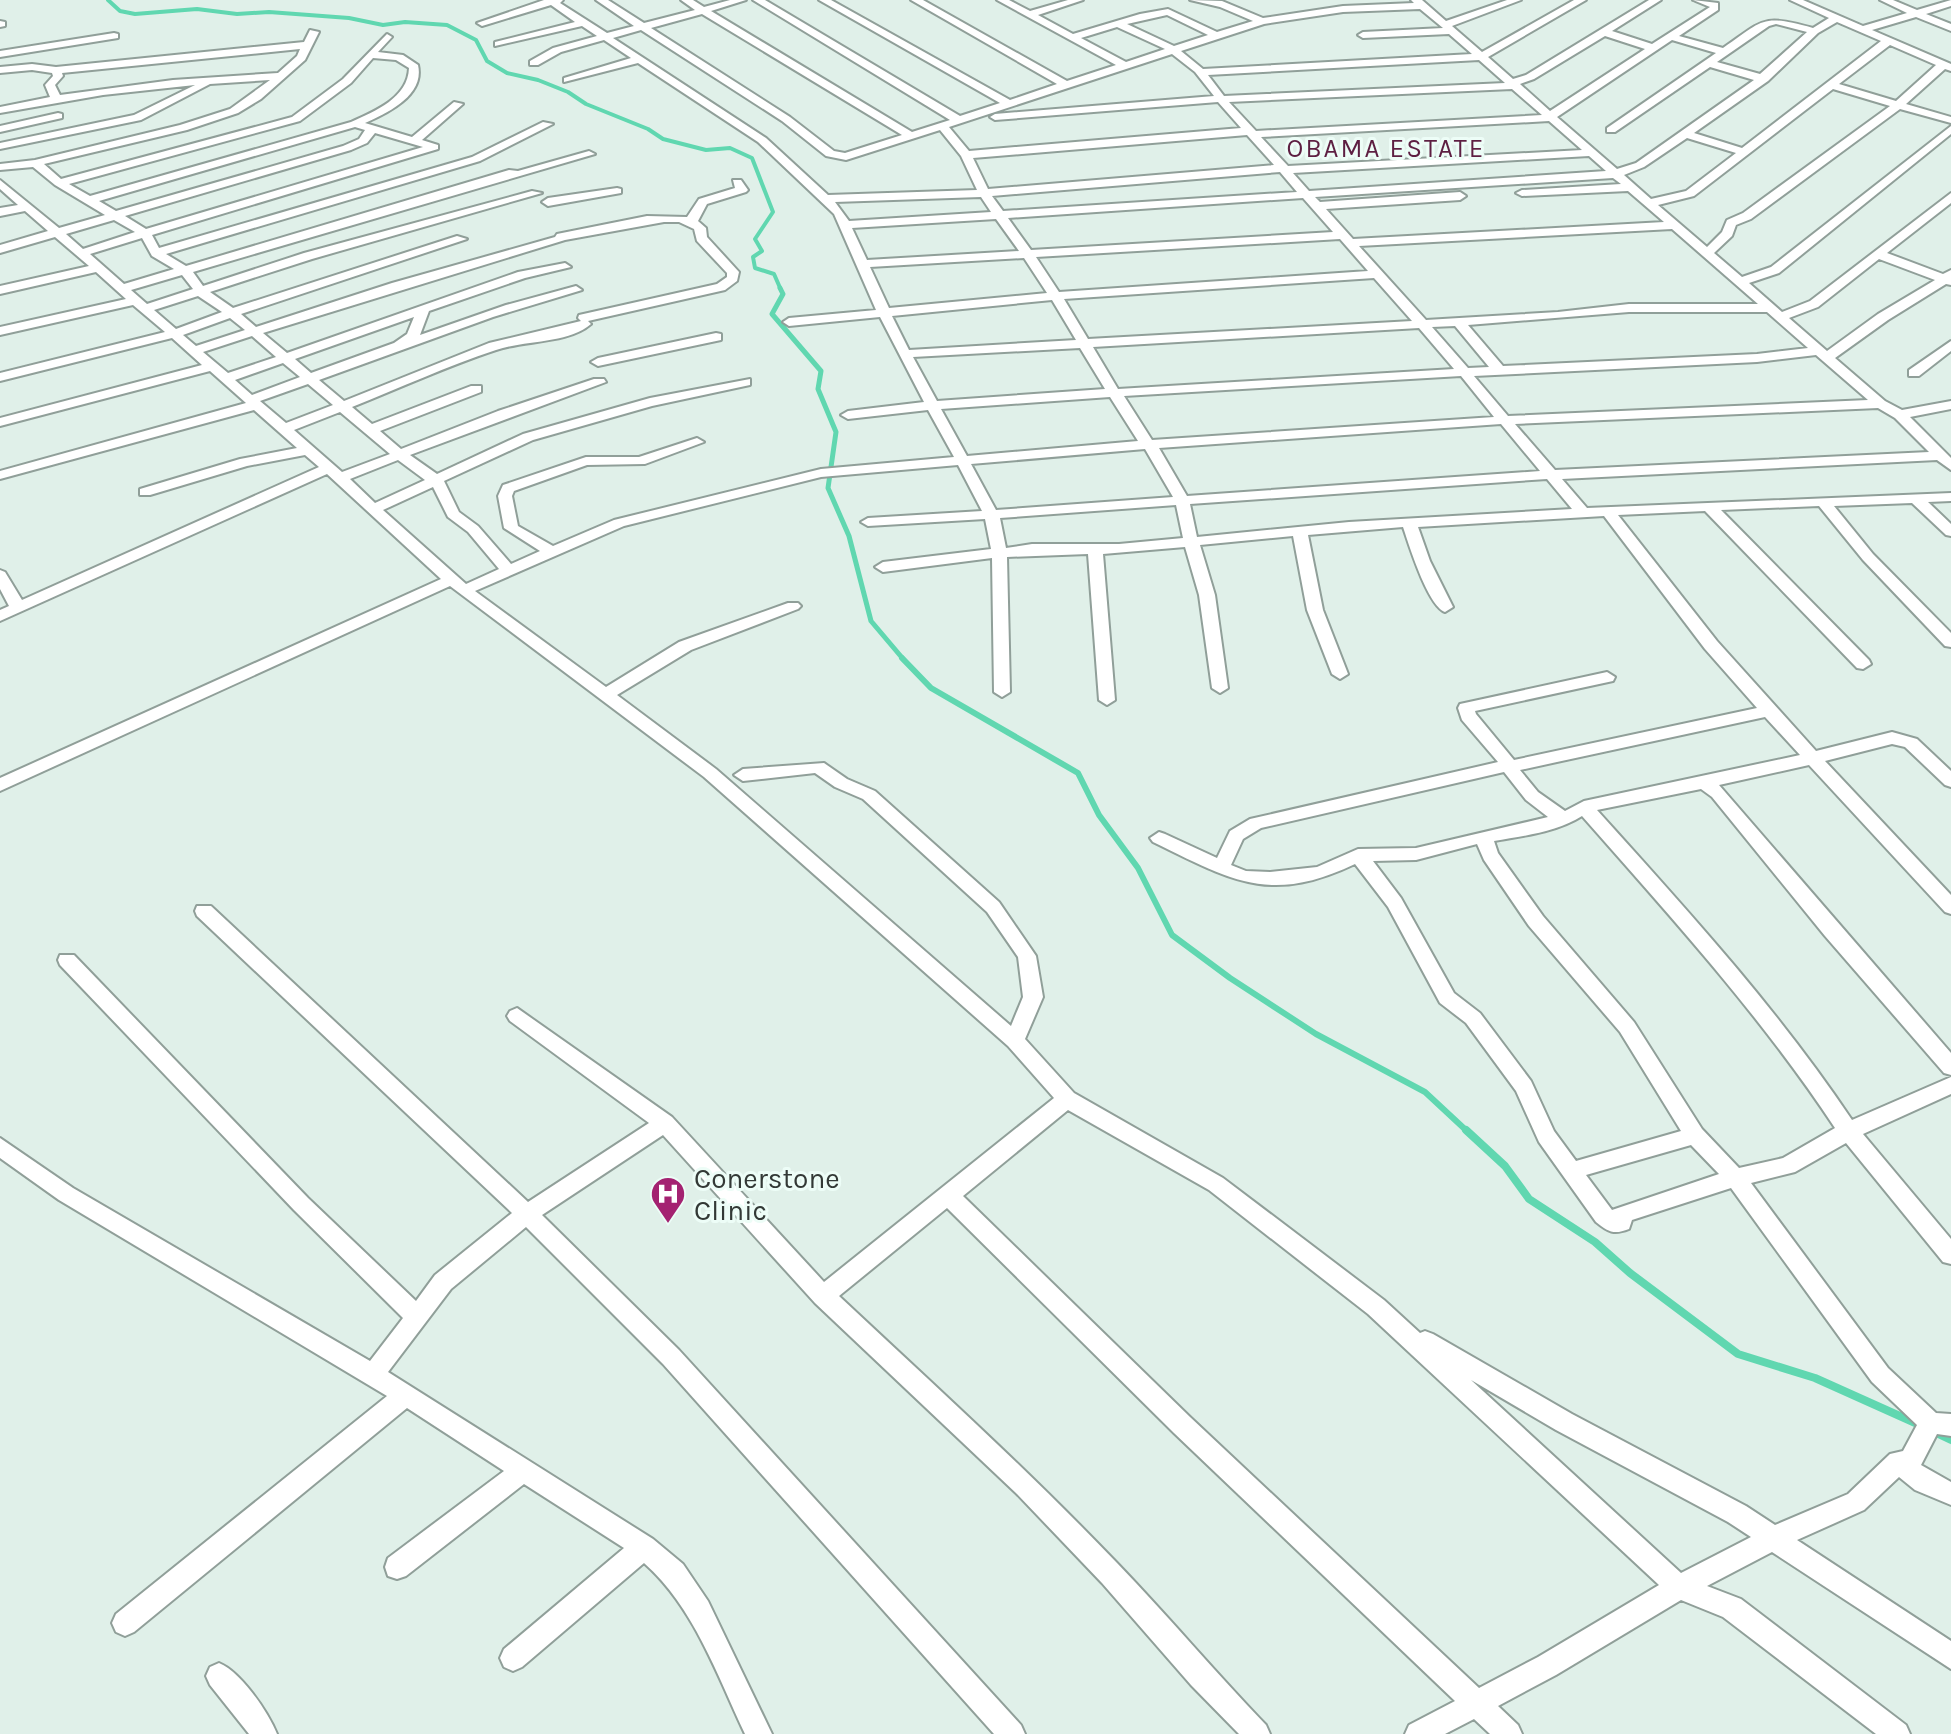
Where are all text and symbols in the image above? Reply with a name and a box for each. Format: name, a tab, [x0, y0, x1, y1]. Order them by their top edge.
district label: OBAMA ESTATE	[1287, 133, 1485, 164]
place label: Conerstone Clinic	[694, 1162, 840, 1227]
hospital icon: Conerstone Clinic	[649, 1175, 687, 1225]

